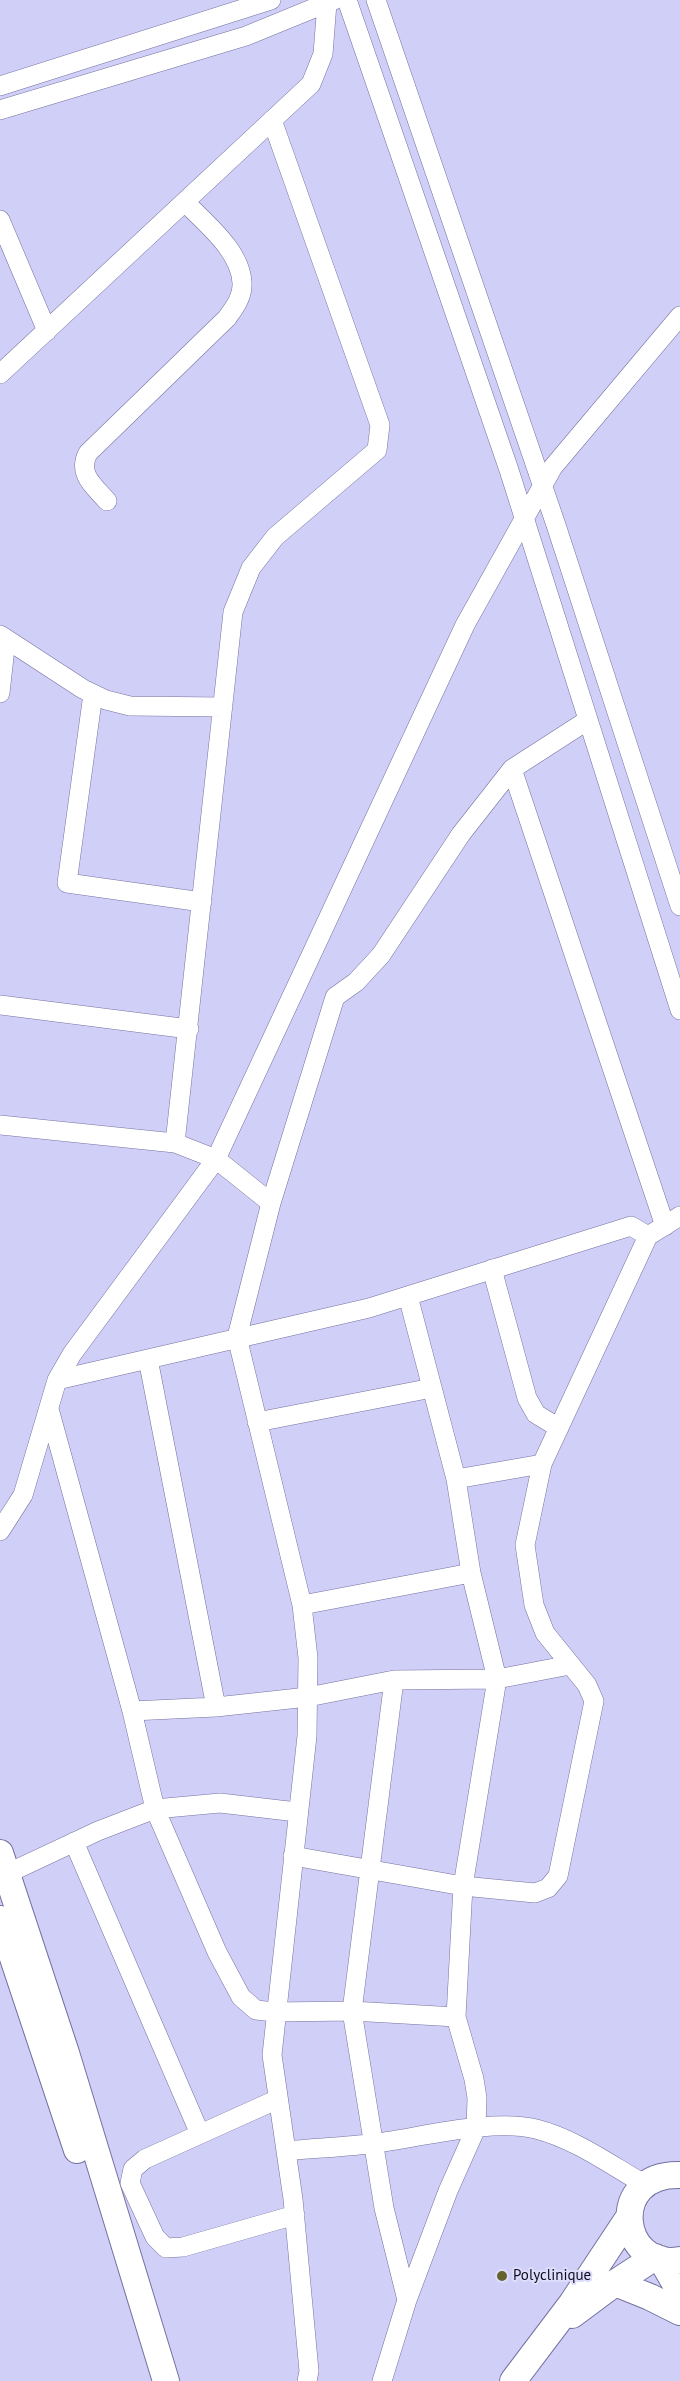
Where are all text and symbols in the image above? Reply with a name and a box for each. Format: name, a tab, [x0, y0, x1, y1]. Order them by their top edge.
place label: Polyclinique	[513, 2267, 591, 2285]
marker: Polyclinique	[495, 2269, 509, 2283]

